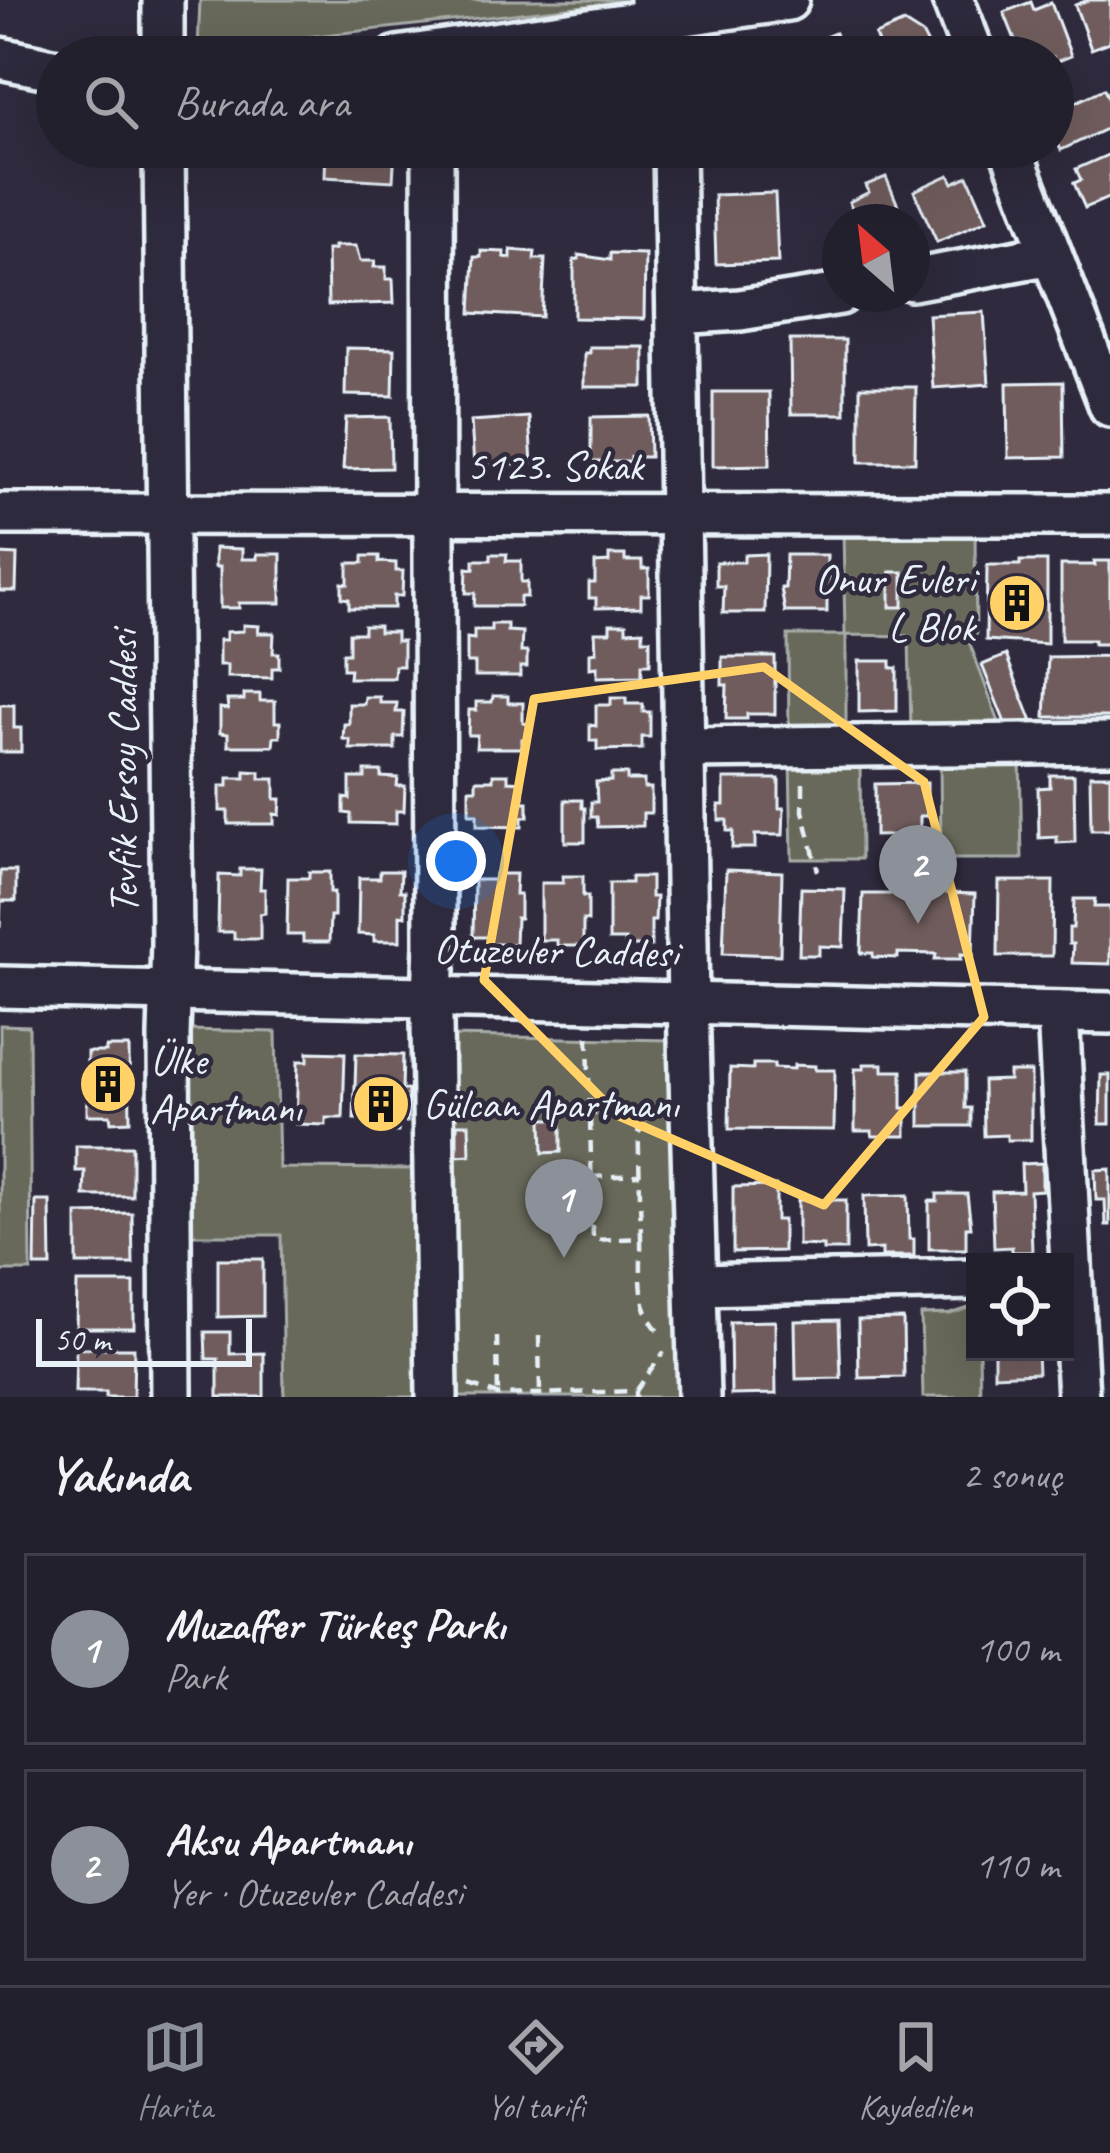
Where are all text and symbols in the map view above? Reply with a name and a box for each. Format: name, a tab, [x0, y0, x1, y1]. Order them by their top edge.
search box	[36, 36, 1074, 168]
icon: search	[78, 69, 144, 135]
text: Burada ara	[174, 74, 349, 131]
north arrow	[822, 204, 930, 312]
street label: 5123. Sokak	[467, 440, 646, 493]
place label: Onur Evleri L Blok	[815, 553, 980, 654]
building icon: Onur Evleri L Blok	[986, 572, 1048, 634]
street label: Tevfik Ersoy Caddesi	[97, 625, 150, 914]
pin: 2	[879, 825, 957, 924]
your location	[426, 831, 486, 891]
street label: Otuzevler Caddesi	[433, 922, 684, 980]
place label: Ülke Apartmanı	[150, 1034, 304, 1135]
building icon: Ülke Apartmanı	[77, 1053, 139, 1115]
building icon: Gülcan Apartmanı	[350, 1073, 412, 1135]
place label: Gülcan Apartmanı	[423, 1078, 681, 1131]
pin: 1	[525, 1159, 603, 1258]
map controls	[966, 1253, 1074, 1361]
button: locate	[966, 1253, 1074, 1361]
scale bar	[36, 1313, 252, 1366]
text: 50 m	[54, 1319, 110, 1361]
text: Yakında	[48, 1443, 188, 1507]
text: 2 sonuç	[962, 1451, 1062, 1500]
text: Muzaffer Türkeş Parkı	[165, 1596, 505, 1653]
text: 1	[81, 1625, 99, 1674]
text: 100 m	[975, 1625, 1059, 1674]
text: Park	[165, 1653, 227, 1702]
text: Aksu Apartmanı	[165, 1812, 411, 1869]
text: 2	[81, 1841, 99, 1890]
text: 110 m	[975, 1841, 1059, 1890]
text: Yer · Otuzevler Caddesi	[165, 1869, 463, 1918]
tab: Harita	[137, 2014, 213, 2128]
tab: Yol tarifi	[487, 2014, 584, 2128]
tab: Kaydedilen	[859, 2014, 973, 2128]

